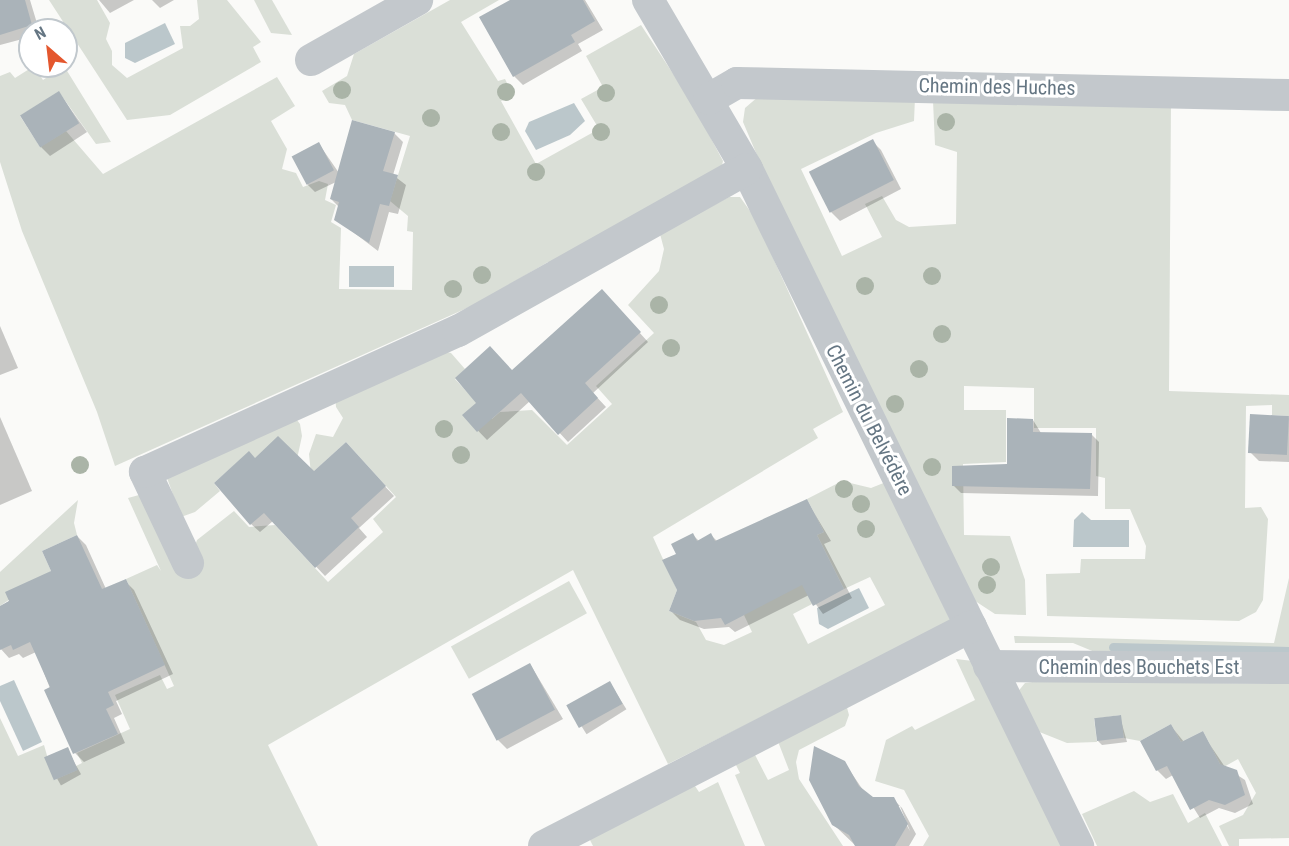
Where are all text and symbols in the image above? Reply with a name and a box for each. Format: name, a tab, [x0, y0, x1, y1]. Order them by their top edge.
north arrow	[18, 18, 78, 78]
text: N	[31, 23, 49, 44]
street label: Chemin des Huches	[918, 74, 1076, 100]
street label: Chemin du Belvédère	[821, 341, 917, 499]
street label: Chemin des Bouchets Est	[1039, 655, 1239, 679]

